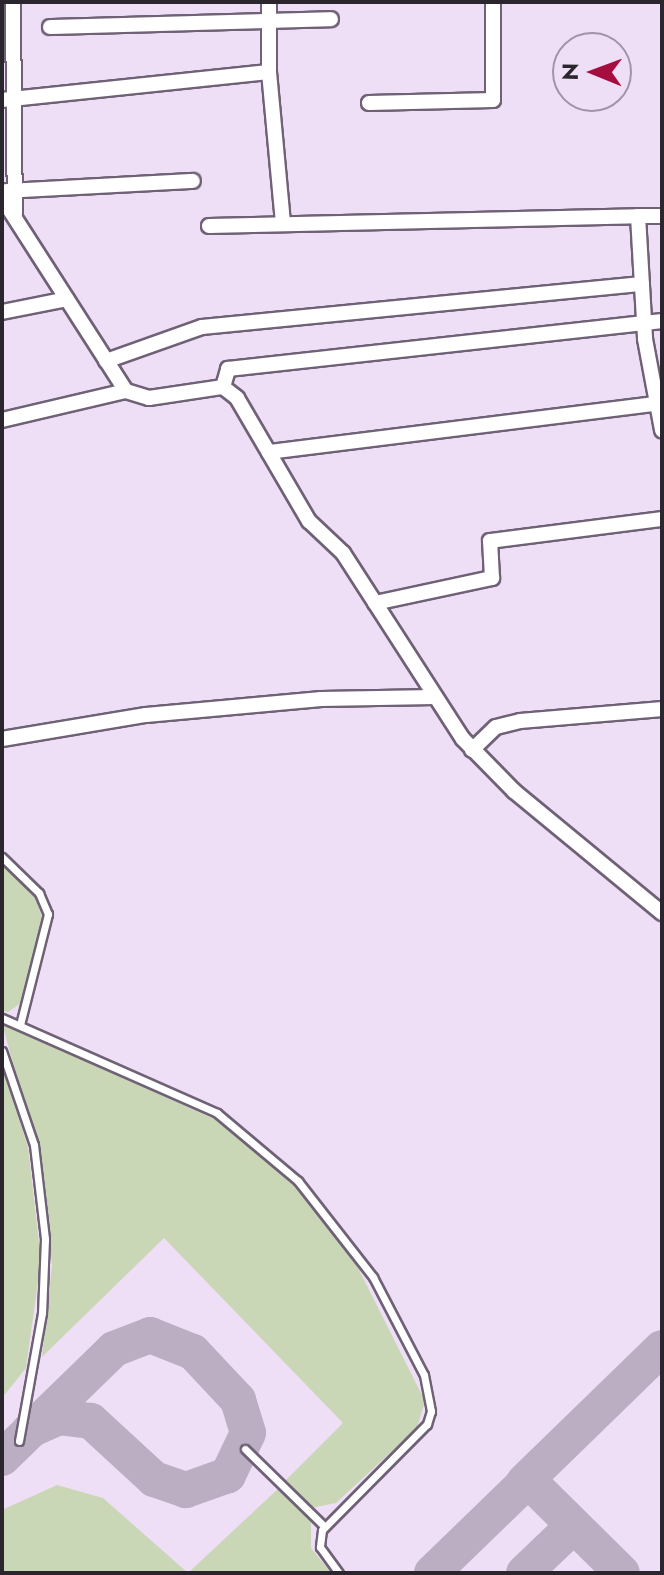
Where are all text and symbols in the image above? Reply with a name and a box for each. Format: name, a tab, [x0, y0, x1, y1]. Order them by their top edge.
north arrow	[552, 32, 632, 112]
text: N	[554, 63, 586, 81]

